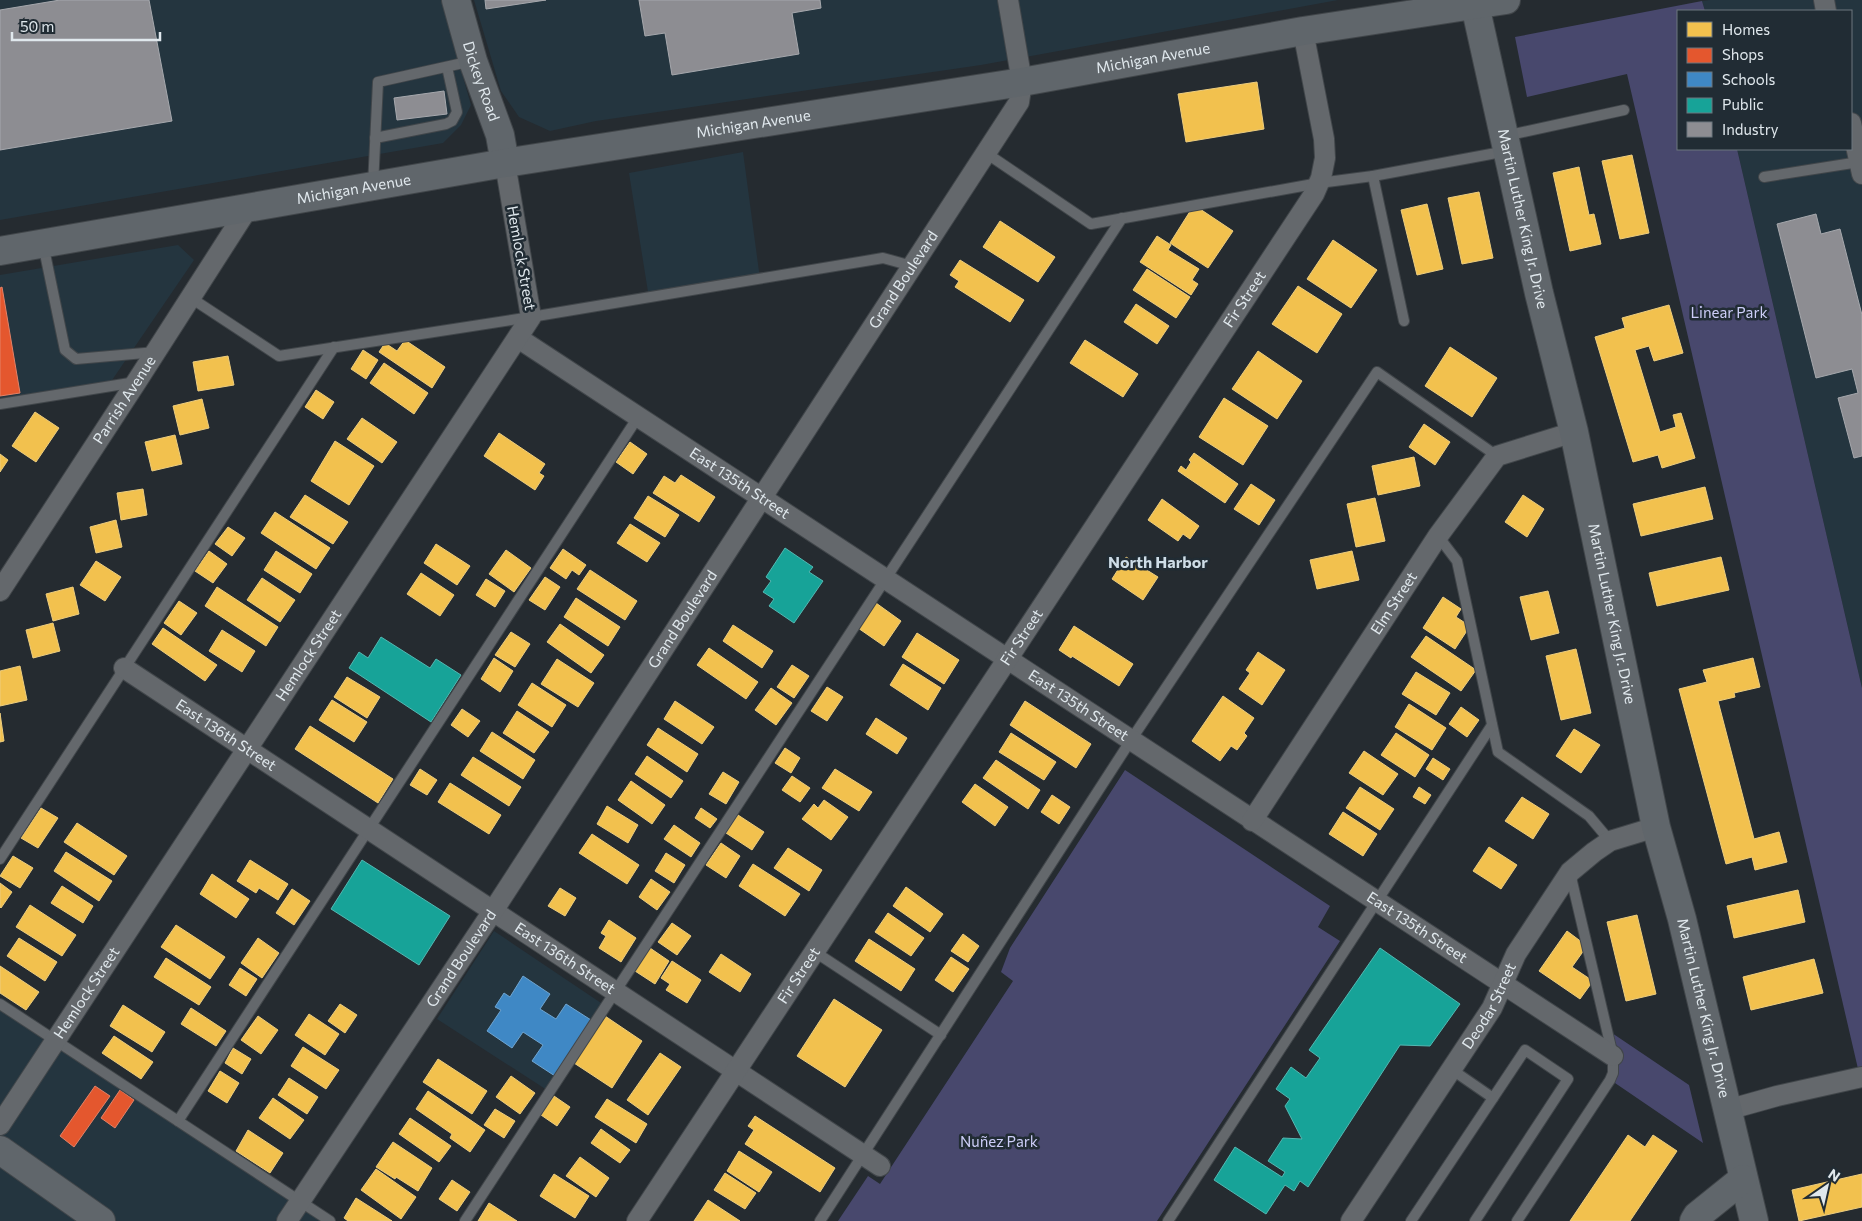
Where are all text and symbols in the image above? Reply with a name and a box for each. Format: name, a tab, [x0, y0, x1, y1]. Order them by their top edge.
scale bar	[12, 10, 160, 42]
legend	[1677, 10, 1852, 150]
text: 50 m	[20, 17, 54, 35]
text: Homes	[1722, 20, 1770, 38]
street label: Michigan Avenue	[1094, 38, 1211, 76]
street label: Dickey Road	[460, 39, 504, 123]
text: Shops	[1722, 45, 1764, 63]
text: Schools	[1722, 70, 1776, 88]
text: Public	[1722, 95, 1764, 113]
street label: Michigan Avenue	[695, 105, 812, 141]
text: Industry	[1722, 120, 1779, 138]
street label: Martin Luther King Jr. Drive	[1495, 127, 1553, 311]
street label: Michigan Avenue	[295, 170, 412, 207]
street label: Hemlock Street	[504, 204, 540, 312]
street label: Grand Boulevard	[864, 227, 941, 332]
street label: Fir Street	[1219, 267, 1269, 330]
park label: Linear Park	[1690, 303, 1768, 321]
street label: Parrish Avenue	[88, 352, 159, 447]
street label: East 135th Street	[687, 443, 794, 522]
street label: Martin Luther King Jr. Drive	[1585, 522, 1640, 706]
district label: North Harbor	[1108, 552, 1208, 571]
street label: Grand Boulevard	[643, 566, 720, 671]
street label: Elm Street	[1366, 568, 1420, 637]
street label: Fir Street	[996, 605, 1046, 668]
street label: Hemlock Street	[271, 606, 344, 704]
street label: East 135th Street	[1025, 665, 1132, 744]
street label: East 136th Street	[173, 695, 280, 774]
street label: East 135th Street	[1364, 887, 1471, 966]
street label: Grand Boulevard	[422, 906, 499, 1010]
street label: Martin Luther King Jr. Drive	[1674, 916, 1734, 1100]
street label: East 136th Street	[512, 918, 619, 997]
street label: Hemlock Street	[49, 943, 123, 1042]
street label: Fir Street	[773, 943, 823, 1007]
street label: Deodar Street	[1458, 960, 1519, 1052]
park label: Nuñez Park	[960, 1132, 1038, 1150]
north arrow	[1802, 1161, 1852, 1211]
text: N	[1825, 1165, 1844, 1185]

